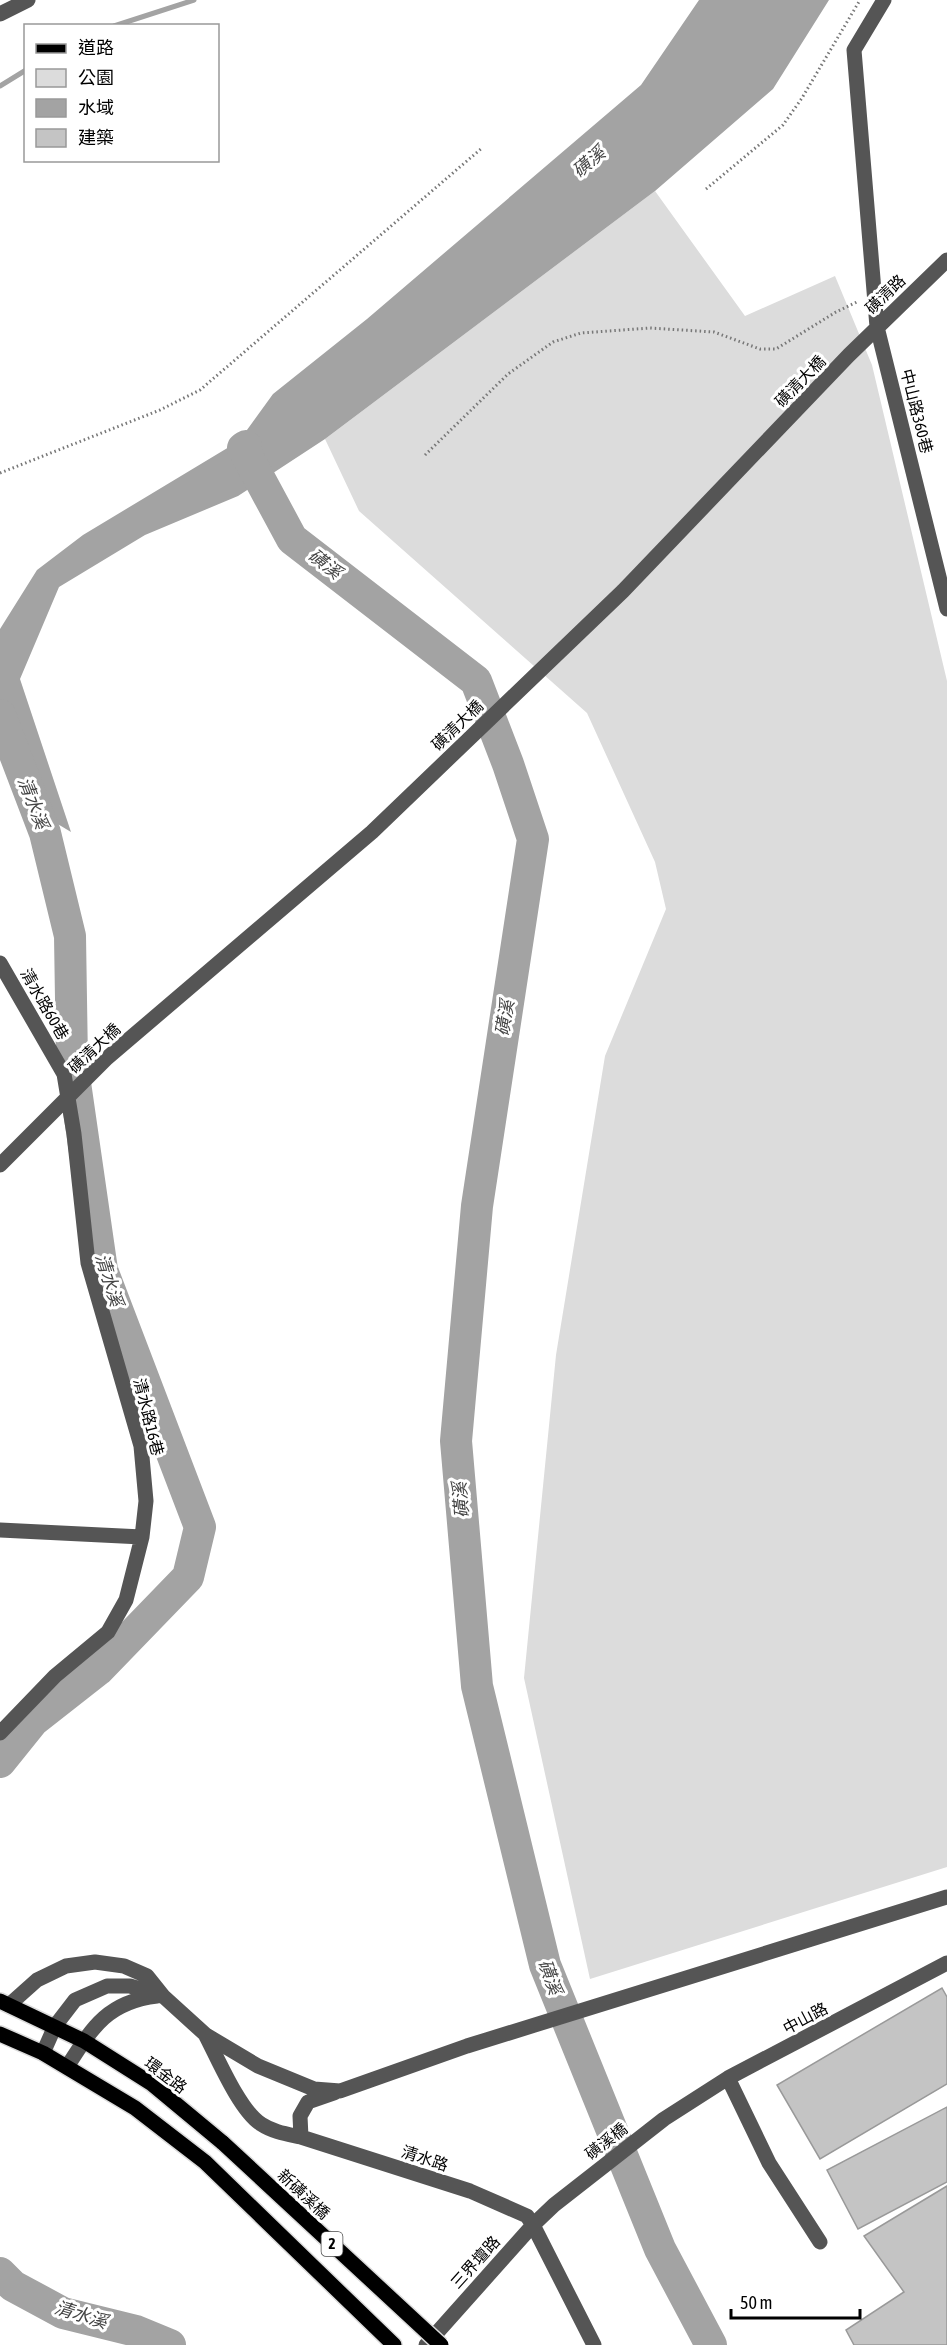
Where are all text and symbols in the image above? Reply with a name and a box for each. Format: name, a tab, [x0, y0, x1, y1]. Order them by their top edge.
legend	[24, 24, 219, 162]
text: 道路	[78, 37, 114, 58]
text: 公園	[78, 67, 114, 88]
text: 水域	[78, 97, 114, 118]
text: 建築	[78, 127, 114, 148]
water label: 磺溪	[568, 140, 612, 181]
street label: 磺清路	[861, 271, 909, 317]
street label: 磺清大橋	[771, 352, 829, 410]
street label: 中山路360巷	[898, 367, 936, 455]
water label: 磺溪	[305, 544, 348, 585]
street label: 磺清大橋	[428, 696, 486, 754]
water label: 清水溪	[14, 774, 54, 835]
street label: 清水路60巷	[17, 965, 73, 1043]
water label: 磺溪	[491, 996, 518, 1037]
street label: 磺清大橋	[64, 1020, 124, 1076]
water label: 清水溪	[92, 1251, 128, 1312]
street label: 清水路16巷	[131, 1376, 167, 1458]
water label: 磺溪	[448, 1478, 473, 1519]
water label: 磺溪	[534, 1956, 568, 2000]
street label: 中山路	[780, 1999, 830, 2037]
street label: 環金路	[141, 2053, 191, 2097]
street label: 磺溪橋	[582, 2119, 630, 2163]
street label: 清水路	[399, 2142, 451, 2174]
street label: 新磺溪橋	[274, 2166, 334, 2222]
road number: 2	[322, 2232, 342, 2256]
street label: 三界壇路	[447, 2232, 503, 2292]
scale bar	[731, 2282, 860, 2320]
text: 50 m	[740, 2292, 772, 2313]
water label: 清水溪	[52, 2297, 113, 2333]

